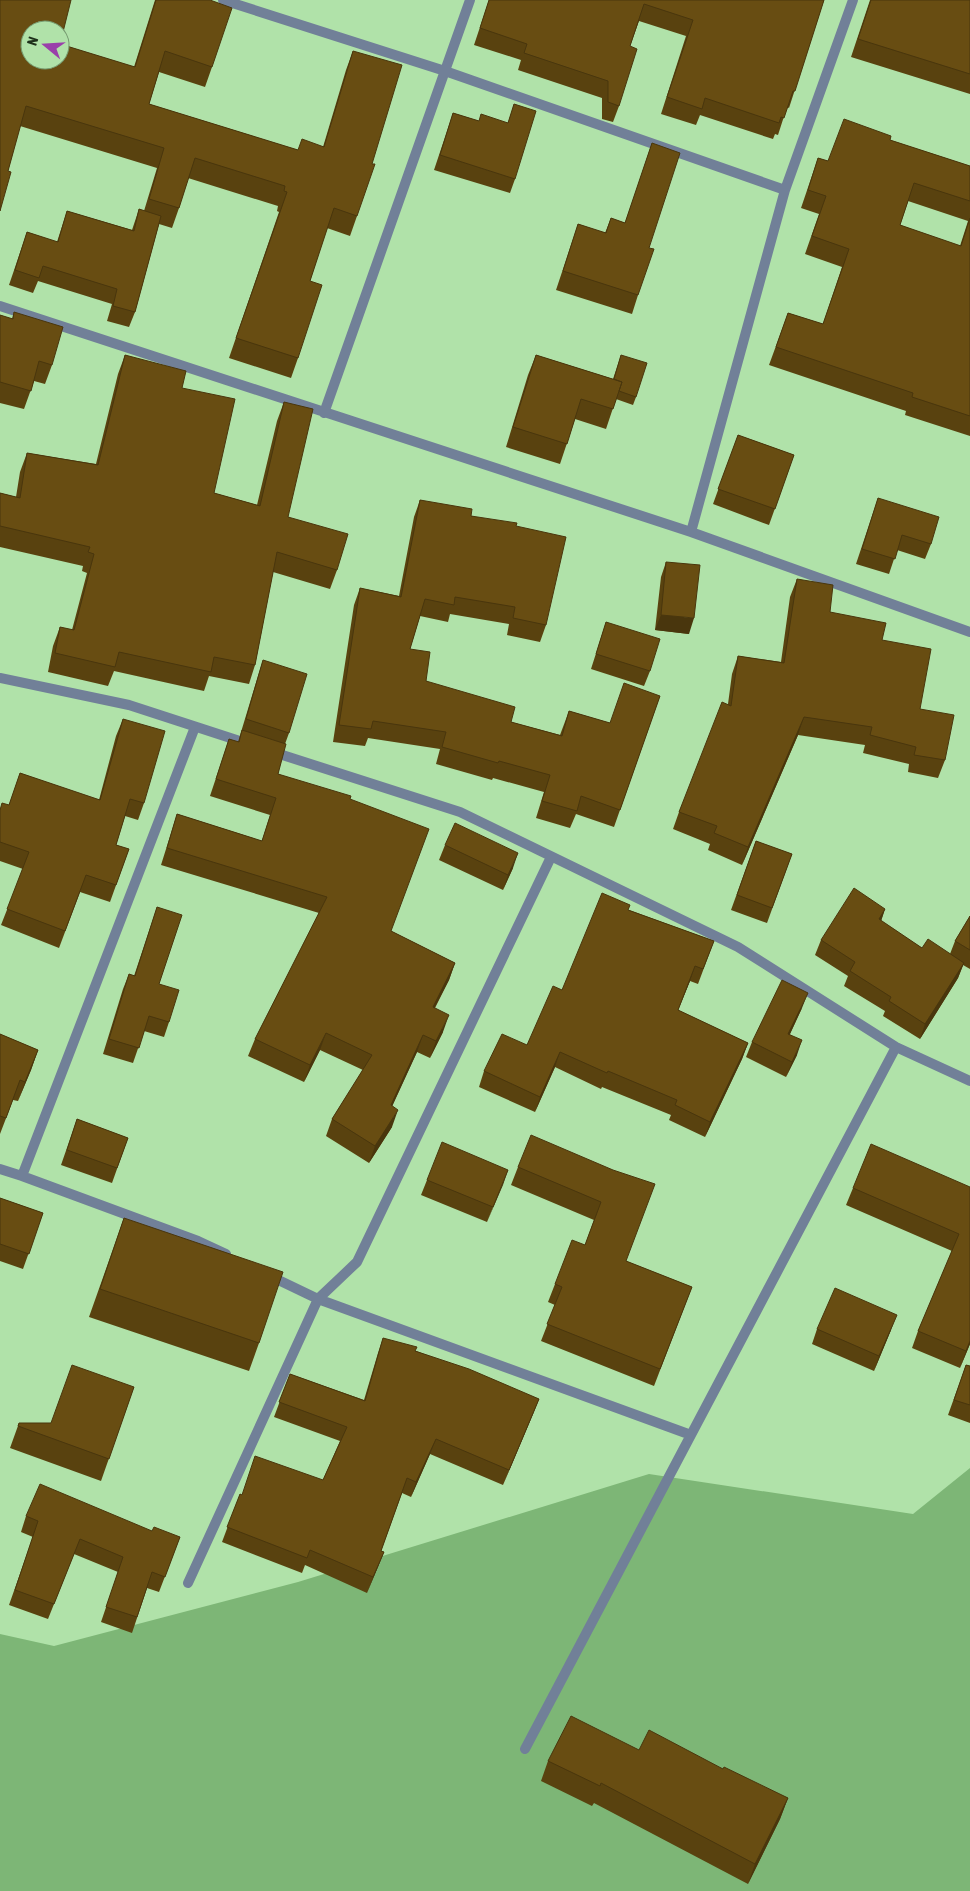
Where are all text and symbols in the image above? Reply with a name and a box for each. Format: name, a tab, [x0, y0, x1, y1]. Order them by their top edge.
north arrow	[20, 20, 70, 70]
text: N	[24, 35, 42, 47]

